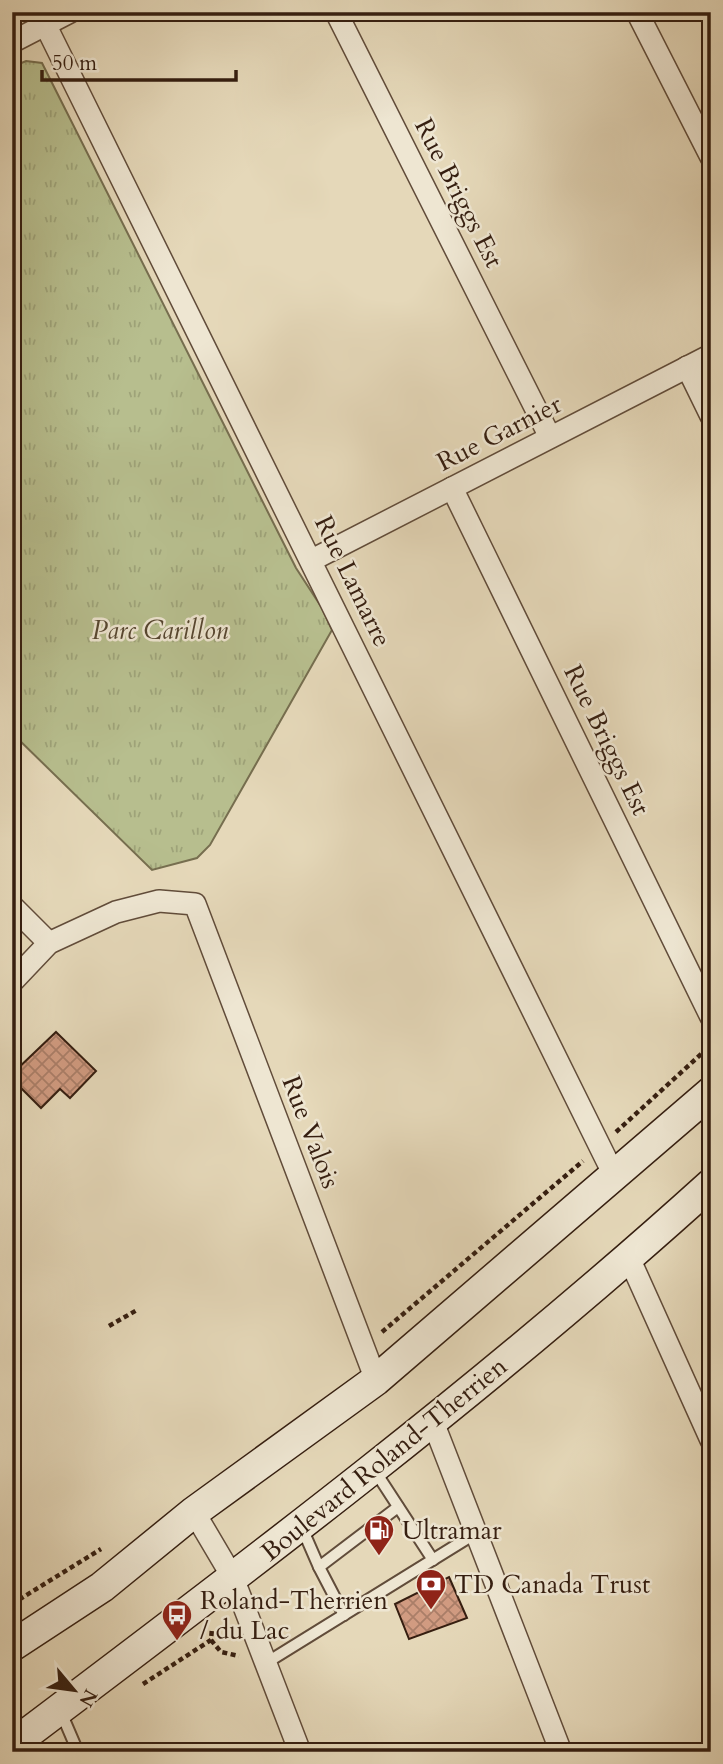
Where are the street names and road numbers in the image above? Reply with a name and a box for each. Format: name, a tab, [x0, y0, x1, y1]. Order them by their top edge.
street label: Rue Briggs Est	[406, 112, 512, 274]
street label: Rue Garnier	[431, 386, 568, 479]
street label: Rue Lamarre	[306, 509, 400, 653]
street label: Rue Briggs Est	[555, 659, 659, 821]
street label: Rue Valois	[274, 1071, 348, 1193]
street label: Boulevard Roland-Therrien	[254, 1349, 515, 1569]

